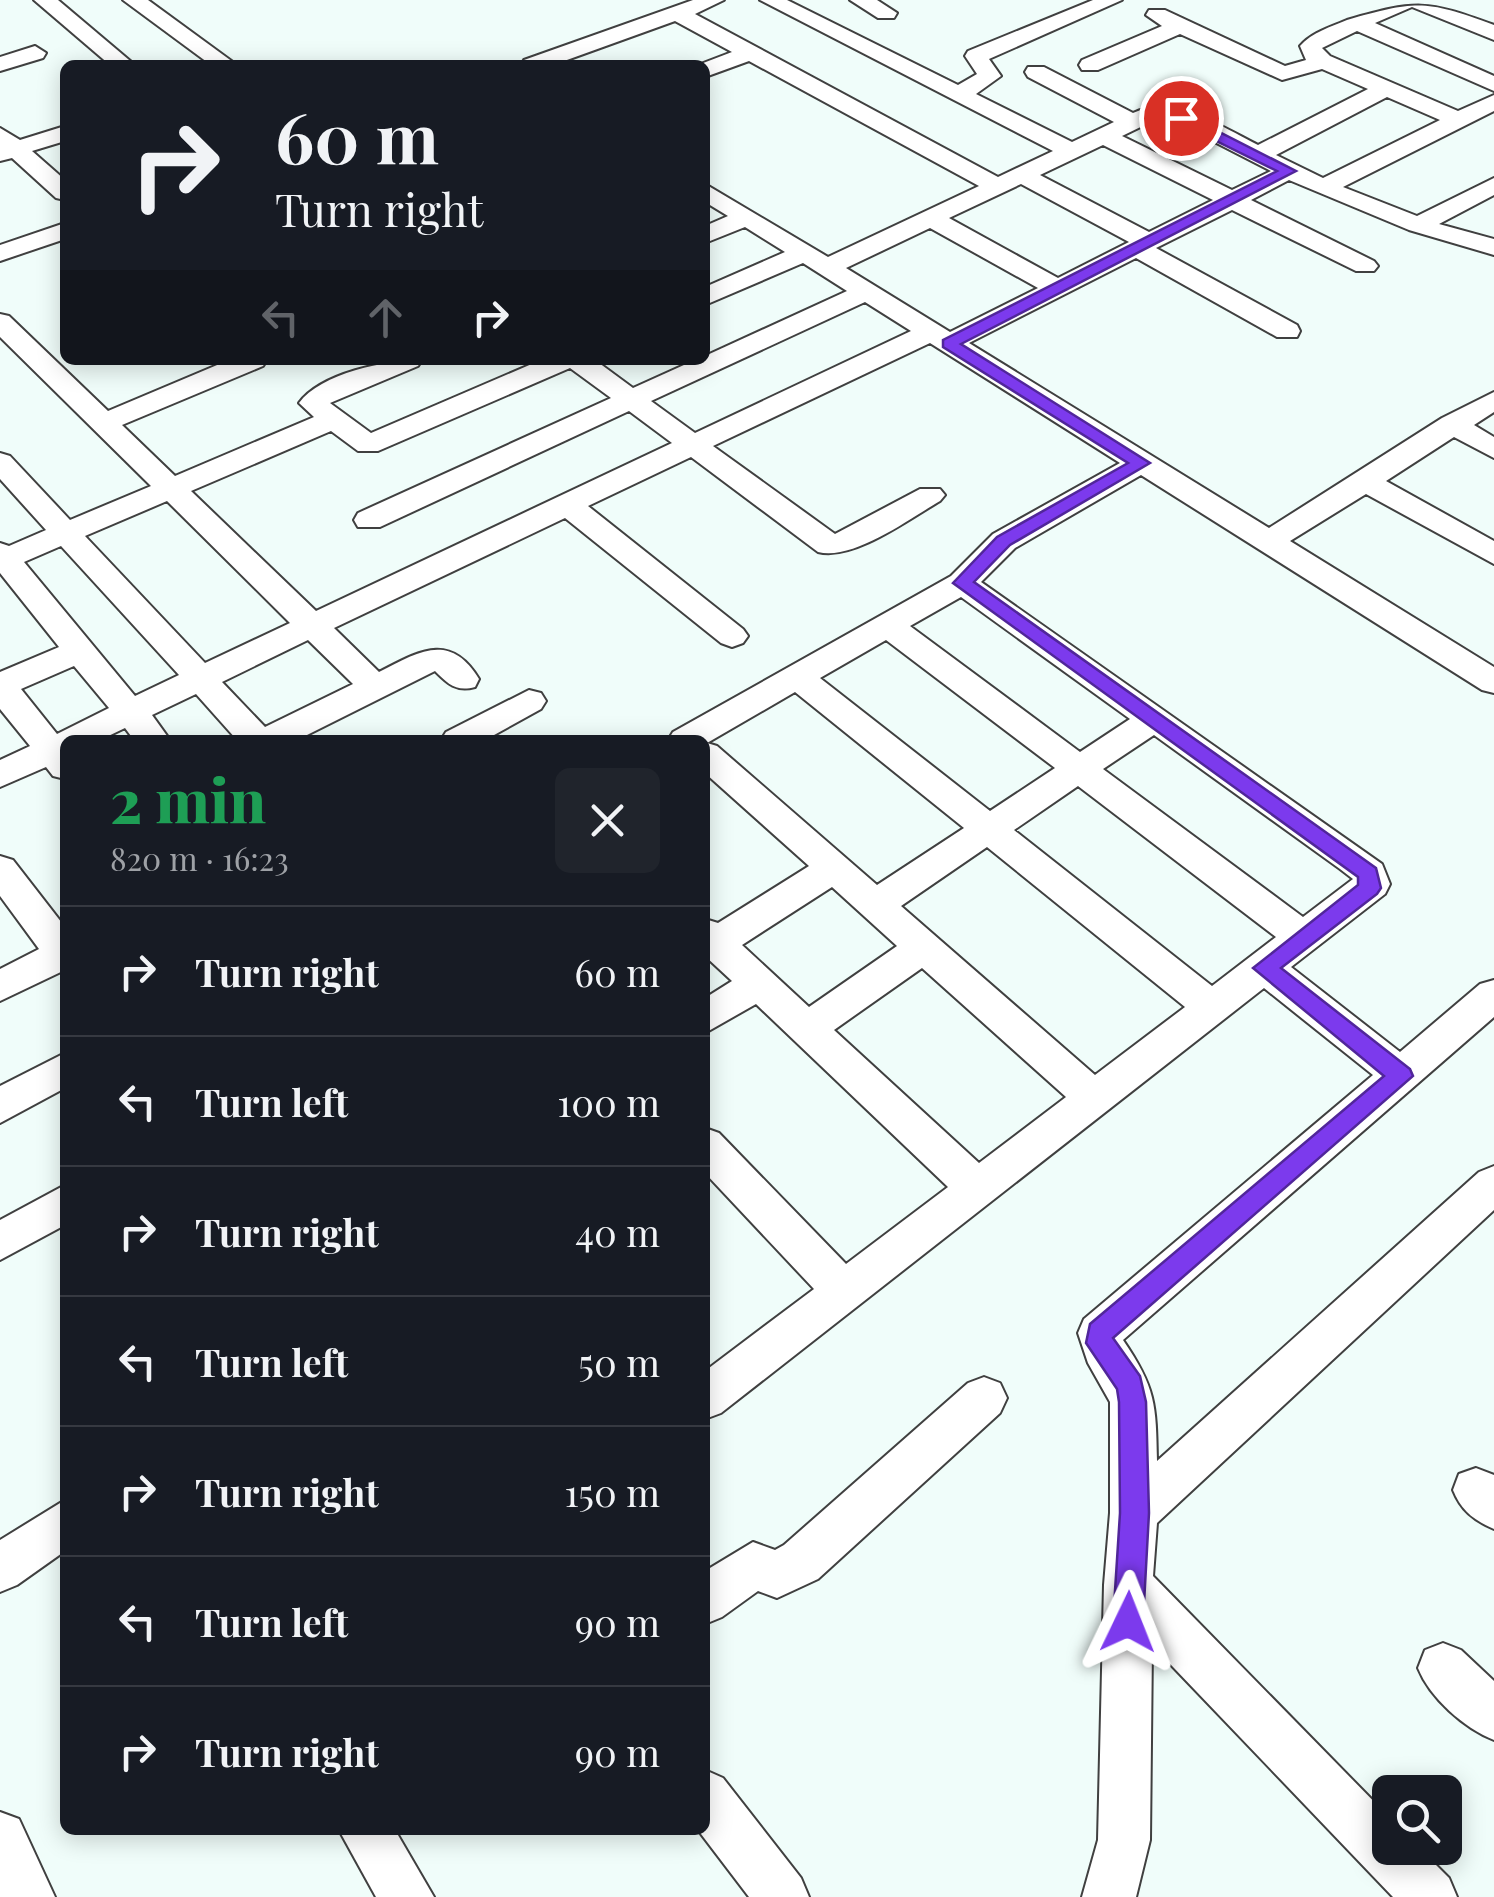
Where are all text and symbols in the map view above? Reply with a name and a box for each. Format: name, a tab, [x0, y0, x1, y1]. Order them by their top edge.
pin	[1139, 76, 1224, 161]
text: 60 m	[275, 88, 439, 182]
icon: arrive	[1154, 91, 1209, 146]
icon: right	[110, 100, 240, 230]
text: Turn right	[275, 178, 483, 238]
icon: left	[253, 290, 308, 345]
icon: ahead	[358, 290, 413, 345]
icon: right	[463, 290, 518, 345]
text: 2 min	[110, 758, 266, 838]
button: close	[555, 768, 660, 873]
text: 820 m · 16:23	[110, 836, 289, 879]
icon: right	[110, 944, 165, 999]
text: Turn right	[195, 946, 379, 997]
text: 60 m	[574, 946, 660, 997]
icon: left	[110, 1074, 165, 1129]
text: Turn left	[195, 1076, 348, 1127]
text: 100 m	[557, 1076, 660, 1127]
icon: right	[110, 1204, 165, 1259]
text: Turn right	[195, 1206, 379, 1257]
text: 40 m	[575, 1206, 660, 1257]
icon: left	[110, 1334, 165, 1389]
text: Turn left	[195, 1336, 348, 1387]
text: 50 m	[578, 1336, 660, 1387]
icon: right	[110, 1464, 165, 1519]
text: Turn right	[195, 1466, 379, 1517]
text: 150 m	[565, 1466, 660, 1517]
position arrow	[1076, 1570, 1180, 1674]
icon: left	[110, 1594, 165, 1649]
text: Turn left	[195, 1596, 348, 1647]
text: 90 m	[575, 1596, 660, 1647]
icon: right	[110, 1724, 165, 1779]
text: Turn right	[195, 1726, 379, 1777]
text: 90 m	[575, 1726, 660, 1777]
map controls	[1372, 1775, 1462, 1865]
button: search	[1372, 1775, 1462, 1865]

